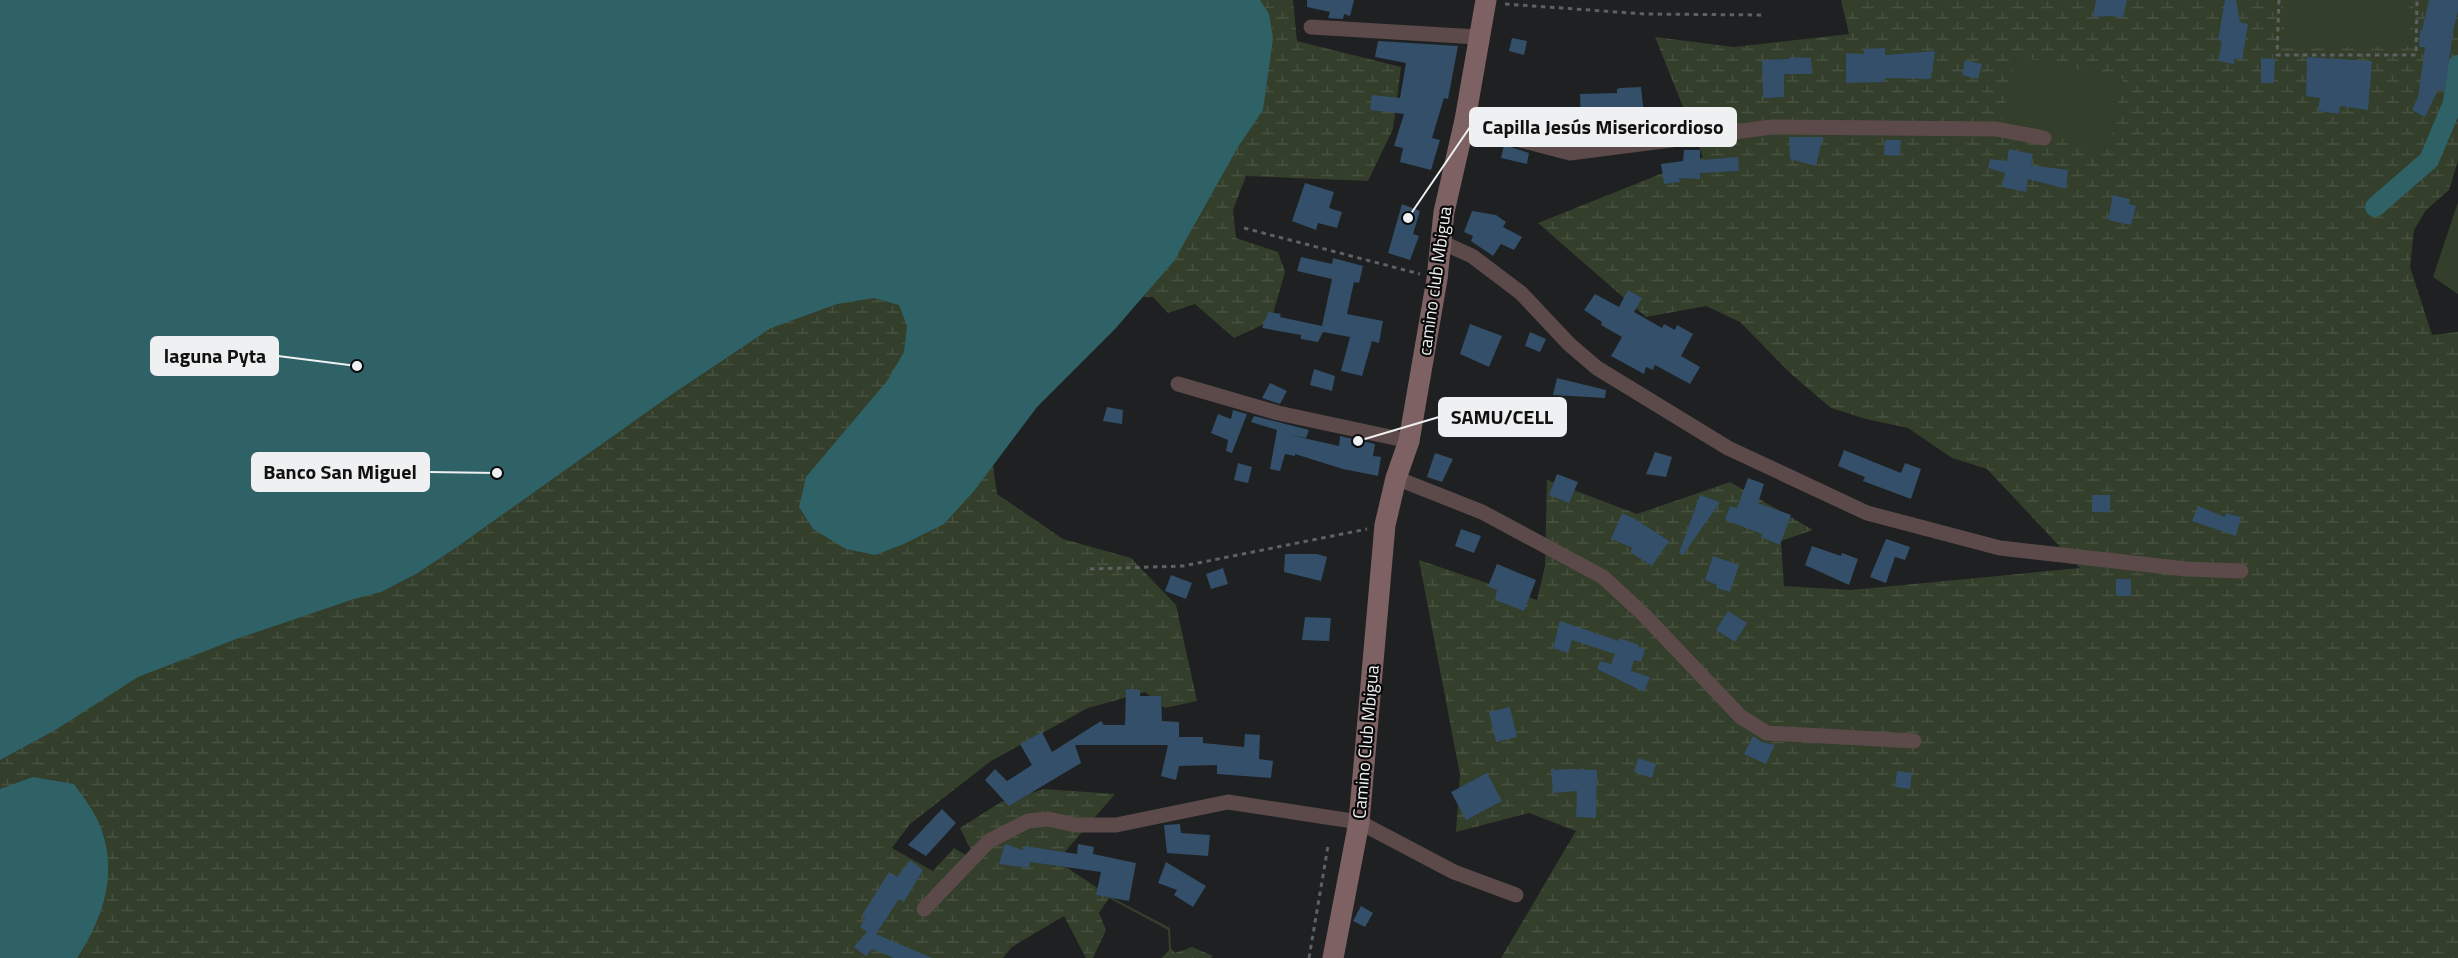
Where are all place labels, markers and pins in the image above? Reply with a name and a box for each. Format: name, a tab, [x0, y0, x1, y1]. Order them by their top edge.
callout: Capilla Jesús Misericordioso	[1470, 108, 1736, 146]
callout: laguna Pyta	[151, 337, 278, 375]
callout: SAMU/CELL	[1439, 398, 1566, 436]
callout: Banco San Miguel	[252, 453, 429, 491]

